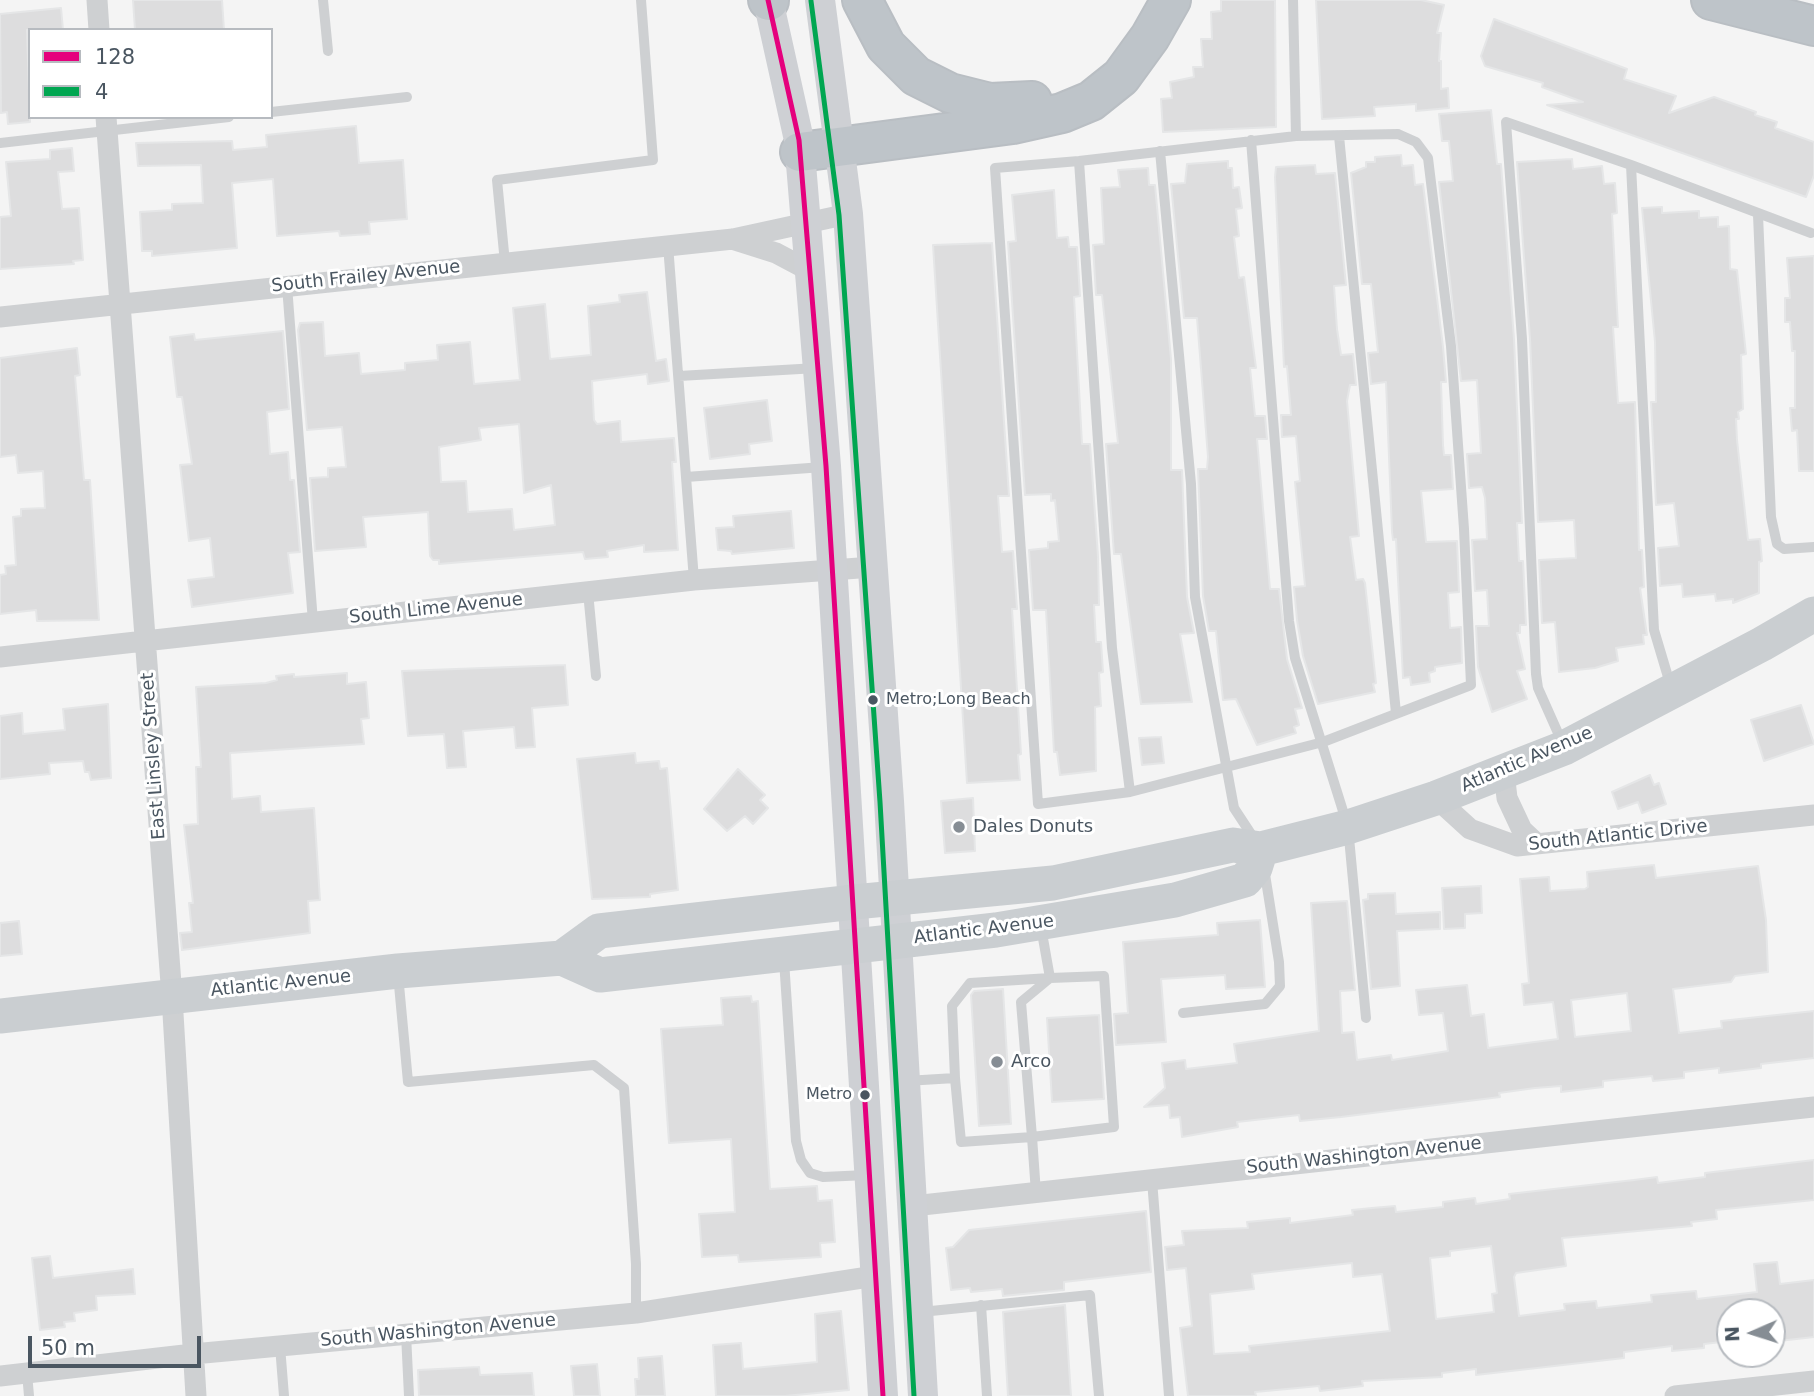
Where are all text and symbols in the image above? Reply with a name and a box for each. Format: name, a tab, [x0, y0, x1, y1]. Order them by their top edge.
legend	[28, 28, 273, 119]
text: 128	[95, 45, 135, 69]
text: 4	[95, 80, 108, 104]
street label: South Frailey Avenue	[270, 256, 462, 298]
street label: South Lime Avenue	[348, 589, 524, 629]
street label: East Linsley Street	[137, 672, 171, 840]
place label: Metro;Long Beach	[886, 690, 1031, 710]
marker: Metro;Long Beach	[866, 693, 880, 707]
street label: Atlantic Avenue	[1458, 723, 1596, 797]
place label: Dales Donuts	[973, 816, 1093, 838]
street label: South Atlantic Drive	[1527, 816, 1709, 856]
marker: Dales Donuts	[951, 819, 967, 835]
street label: Atlantic Avenue	[913, 911, 1055, 949]
street label: Atlantic Avenue	[210, 966, 352, 1002]
place label: Arco	[1011, 1051, 1051, 1073]
marker: Arco	[989, 1054, 1005, 1070]
place label: Metro	[806, 1085, 852, 1105]
marker: Metro	[858, 1088, 872, 1102]
street label: South Washington Avenue	[1245, 1133, 1483, 1179]
north arrow	[1716, 1298, 1786, 1368]
street label: South Washington Avenue	[319, 1310, 557, 1352]
scale bar	[32, 1322, 205, 1366]
text: N	[1721, 1325, 1743, 1343]
text: 50 m	[41, 1336, 95, 1360]

